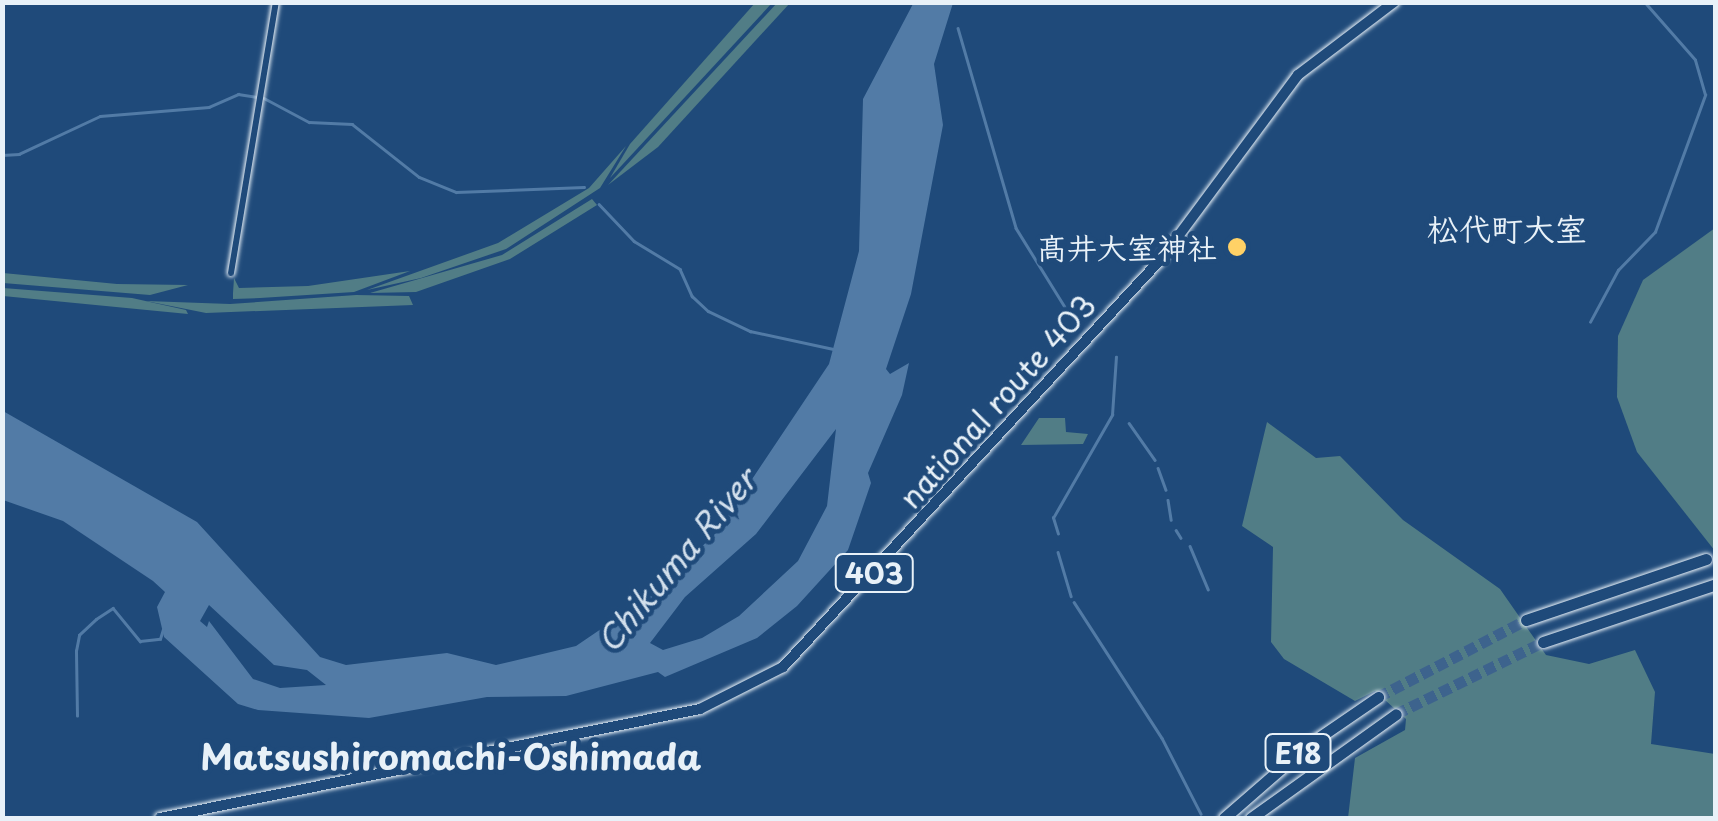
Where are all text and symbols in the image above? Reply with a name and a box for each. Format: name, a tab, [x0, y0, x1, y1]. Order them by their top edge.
district label: 松代町大室	[1427, 209, 1587, 247]
place label: 髙井大室神社	[1037, 229, 1217, 265]
marker: 髙井大室神社	[1226, 236, 1248, 258]
street label: national route 403	[891, 287, 1103, 515]
water label: Chikuma River	[588, 461, 764, 659]
road number: 403	[834, 550, 914, 596]
road number: E18	[1263, 730, 1333, 776]
district label: Matsushiromachi-Oshimada	[201, 735, 701, 777]

